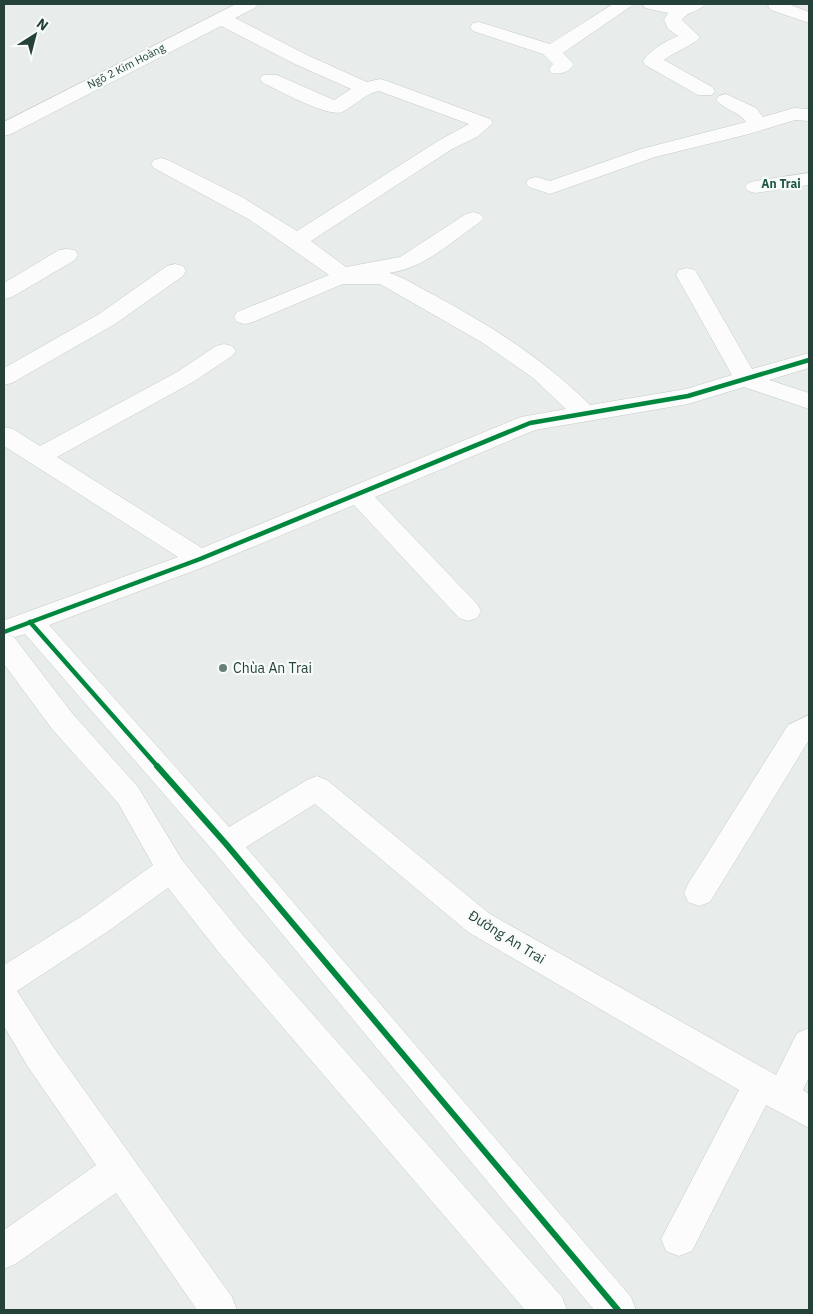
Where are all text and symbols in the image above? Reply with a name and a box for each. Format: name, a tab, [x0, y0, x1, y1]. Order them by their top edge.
north arrow	[10, 10, 60, 60]
text: N	[33, 14, 52, 35]
street label: Ngõ 2 Kim Hoàng	[85, 40, 167, 92]
district label: An Trai	[761, 176, 801, 191]
place label: Chùa An Trai	[233, 659, 312, 677]
marker: Chùa An Trai	[217, 662, 229, 674]
street label: Đường An Trai	[465, 906, 549, 968]

